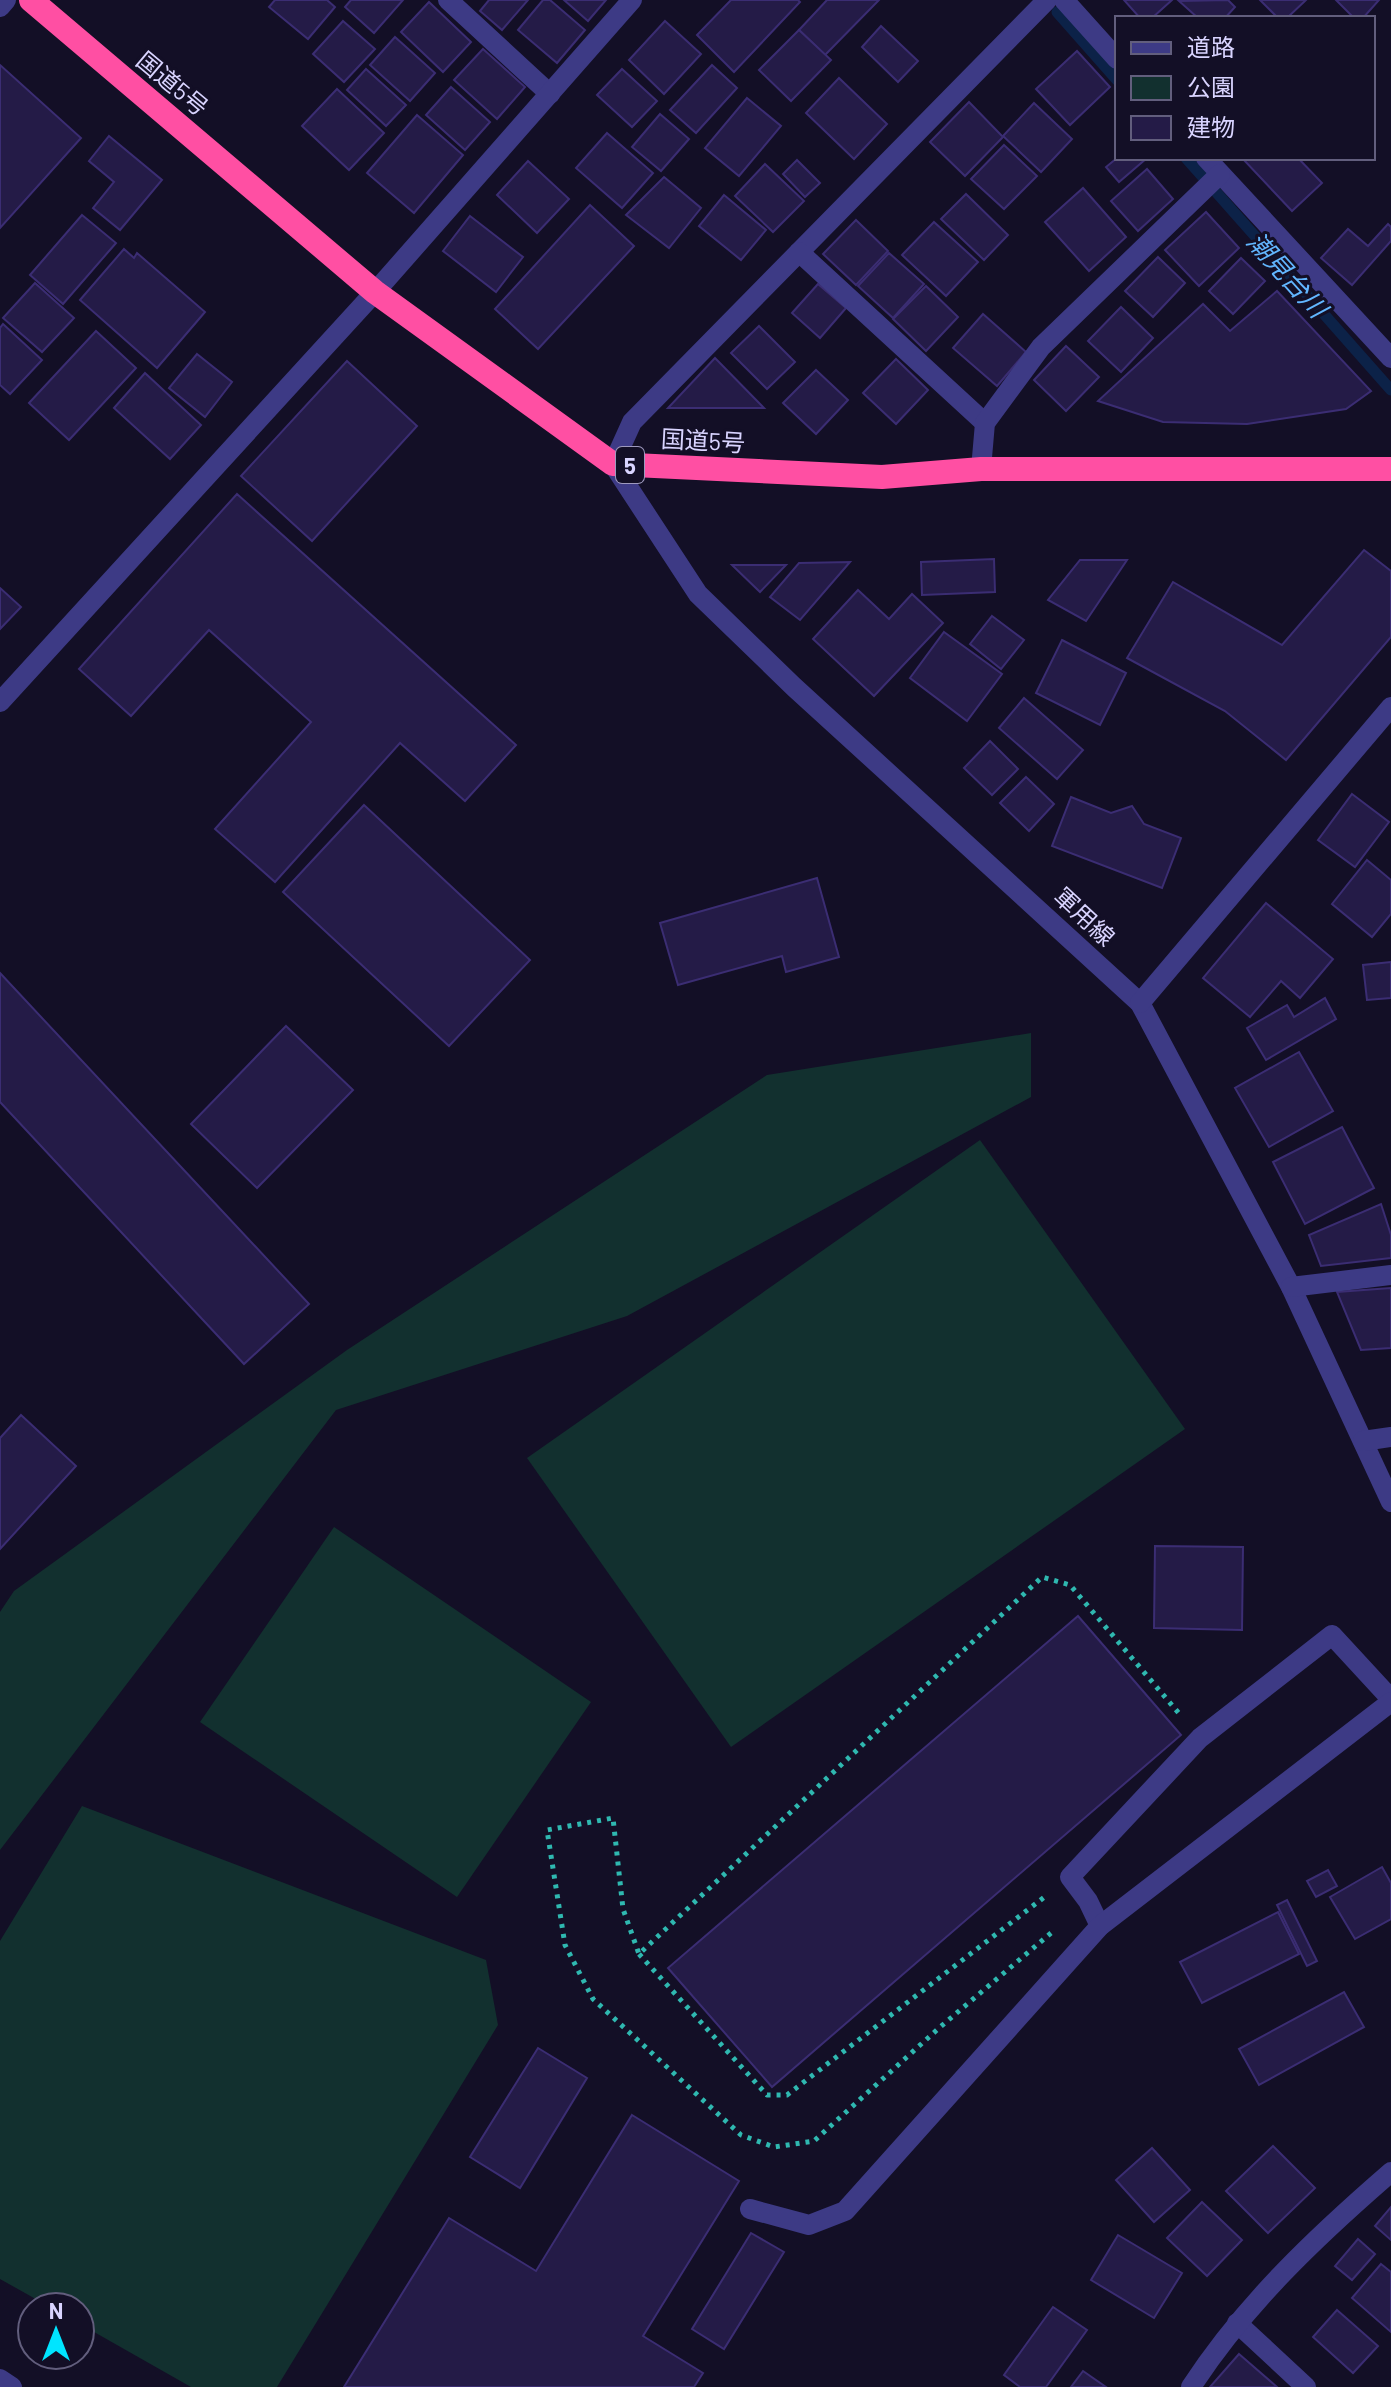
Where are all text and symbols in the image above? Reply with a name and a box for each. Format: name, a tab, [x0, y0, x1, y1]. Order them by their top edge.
legend	[1115, 16, 1375, 160]
text: 道路	[1187, 32, 1235, 61]
street label: 国道5号	[131, 45, 215, 121]
text: 公園	[1187, 72, 1235, 101]
text: 建物	[1187, 112, 1235, 141]
water label: 潮見台川	[1242, 225, 1336, 325]
street label: 国道5号	[660, 423, 746, 457]
road number: 5	[616, 447, 644, 483]
street label: 軍用線	[1049, 881, 1121, 951]
north arrow	[16, 2291, 96, 2371]
text: N	[49, 2297, 63, 2323]

